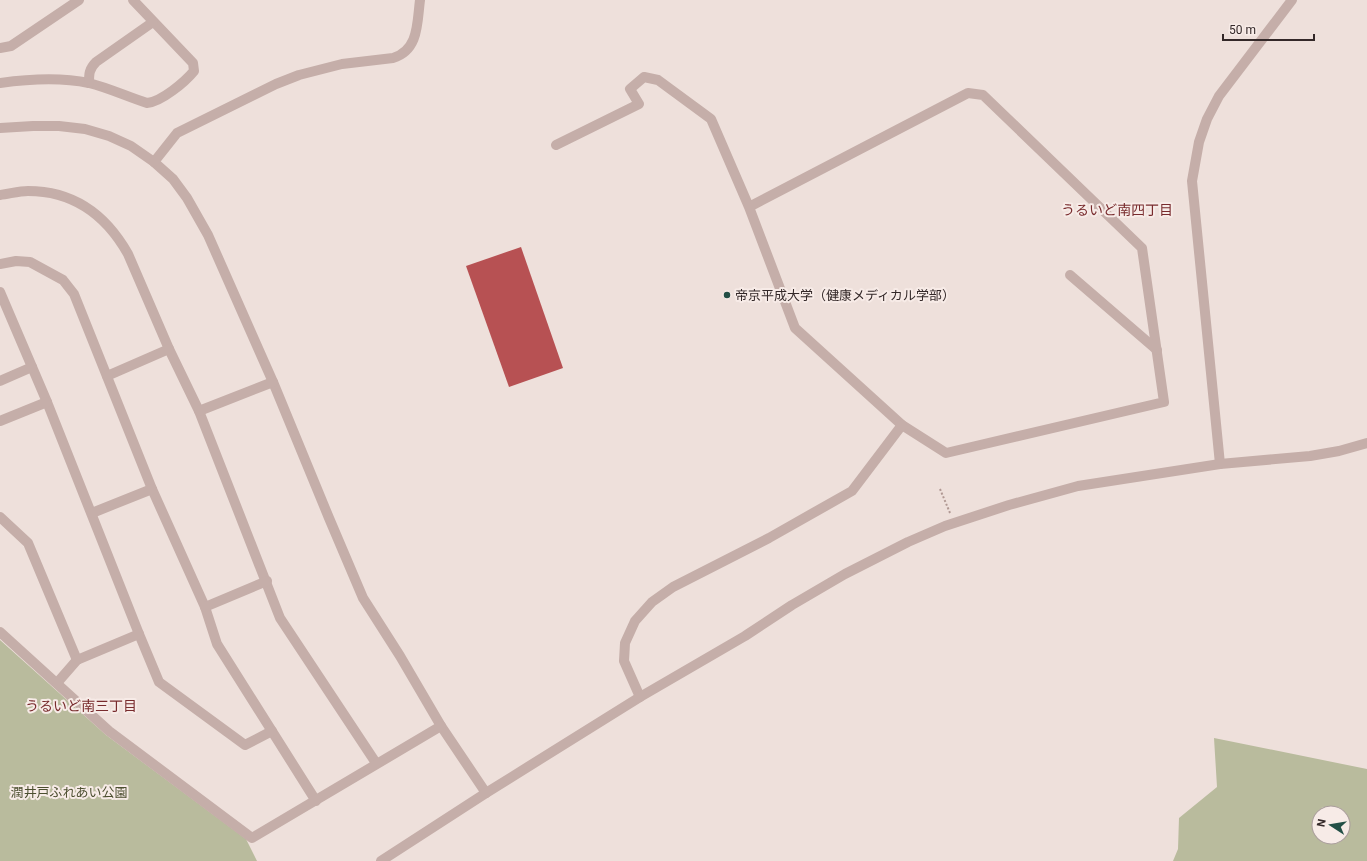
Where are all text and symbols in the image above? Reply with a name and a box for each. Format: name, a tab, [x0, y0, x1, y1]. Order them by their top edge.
scale bar	[1223, 16, 1314, 42]
text: 50 m	[1229, 23, 1256, 37]
district label: うるいど南四丁目	[1061, 202, 1173, 218]
place label: 帝京平成大学（健康メディカル学部）	[735, 288, 955, 303]
marker: 帝京平成大学（健康メディカル学部）	[722, 290, 732, 300]
district label: うるいど南三丁目	[25, 698, 137, 714]
park label: 潤井戸ふれあい公園	[10, 785, 128, 800]
north arrow	[1311, 805, 1351, 845]
text: N	[1315, 818, 1329, 828]

